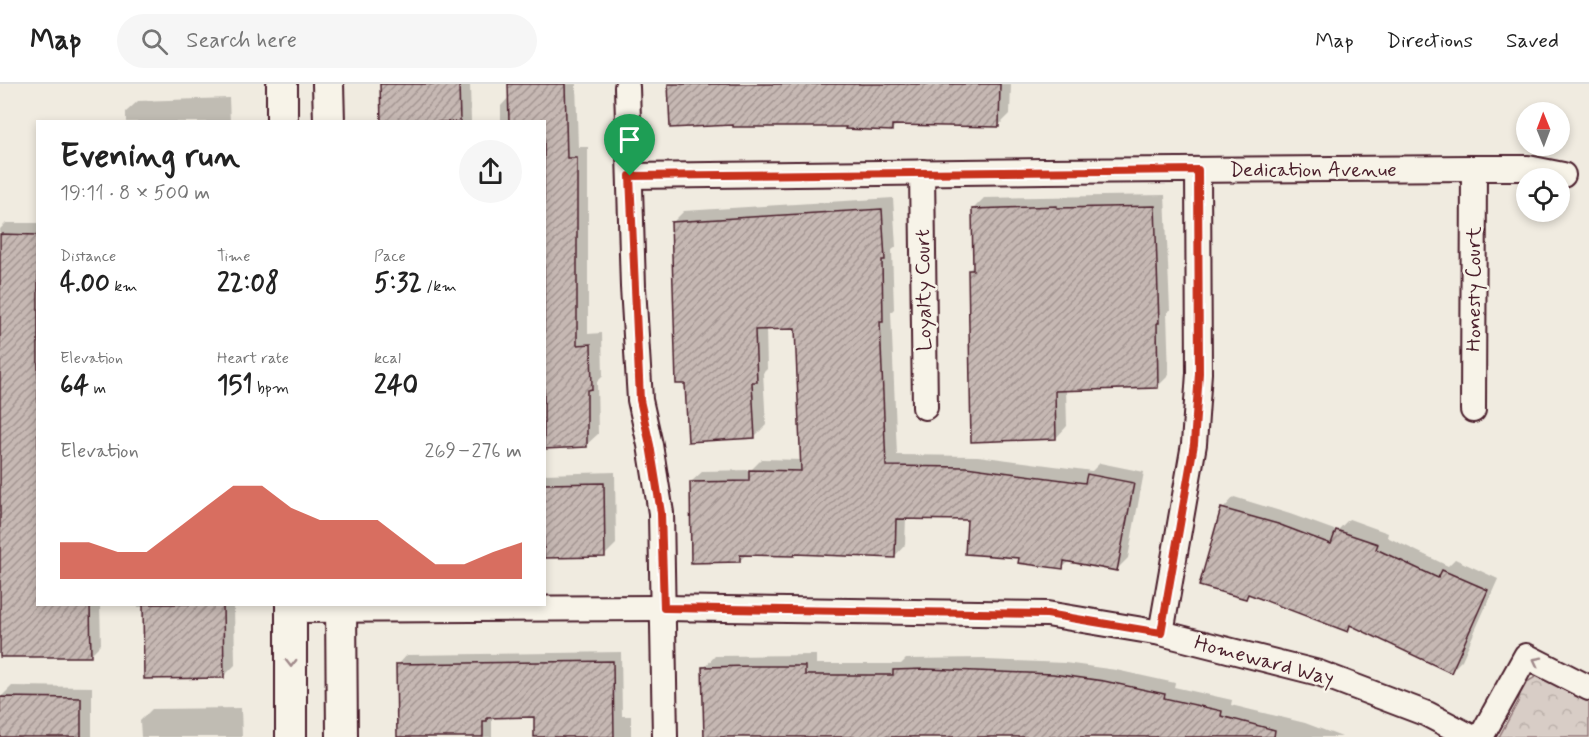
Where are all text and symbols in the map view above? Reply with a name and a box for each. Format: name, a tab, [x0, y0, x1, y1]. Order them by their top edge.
search box	[117, 14, 537, 68]
text: Map	[30, 23, 81, 60]
icon: search	[138, 25, 171, 58]
text: Search here	[186, 27, 297, 55]
text: Map	[1315, 27, 1354, 55]
text: Directions	[1387, 27, 1473, 55]
text: Saved	[1506, 27, 1559, 55]
north arrow	[1516, 102, 1570, 156]
map controls	[1516, 102, 1570, 222]
pin	[604, 114, 655, 176]
icon: arrive	[613, 123, 646, 156]
text: Evening run	[60, 135, 240, 179]
button: share	[459, 140, 522, 203]
street label: Dedication Avenue	[1229, 156, 1397, 184]
button: locate	[1516, 168, 1570, 222]
text: 19:11 · 8 × 500 m	[60, 180, 210, 207]
street label: Honesty Court	[1460, 226, 1488, 352]
street label: Loyalty Court	[909, 229, 939, 351]
text: Distance	[60, 246, 116, 267]
text: Time	[217, 246, 251, 267]
text: Pace	[374, 246, 406, 267]
text: 4.00	[60, 267, 110, 301]
text: 22:08	[217, 267, 279, 301]
text: 5:32	[374, 267, 422, 301]
text: km	[110, 276, 138, 297]
text: /km	[422, 276, 457, 297]
text: Elevation	[60, 348, 123, 369]
text: Heart rate	[217, 348, 289, 369]
text: kcal	[374, 348, 401, 369]
text: 64	[60, 369, 89, 403]
text: 151	[217, 369, 253, 403]
text: 240	[374, 369, 418, 403]
text: m	[89, 378, 106, 399]
text: bpm	[253, 378, 289, 399]
text: Elevation	[60, 438, 139, 465]
text: 269–276 m	[425, 438, 522, 465]
street label: Homeward Way	[1191, 629, 1337, 693]
one-way arrow	[1533, 657, 1543, 668]
one-way arrow	[285, 658, 297, 667]

